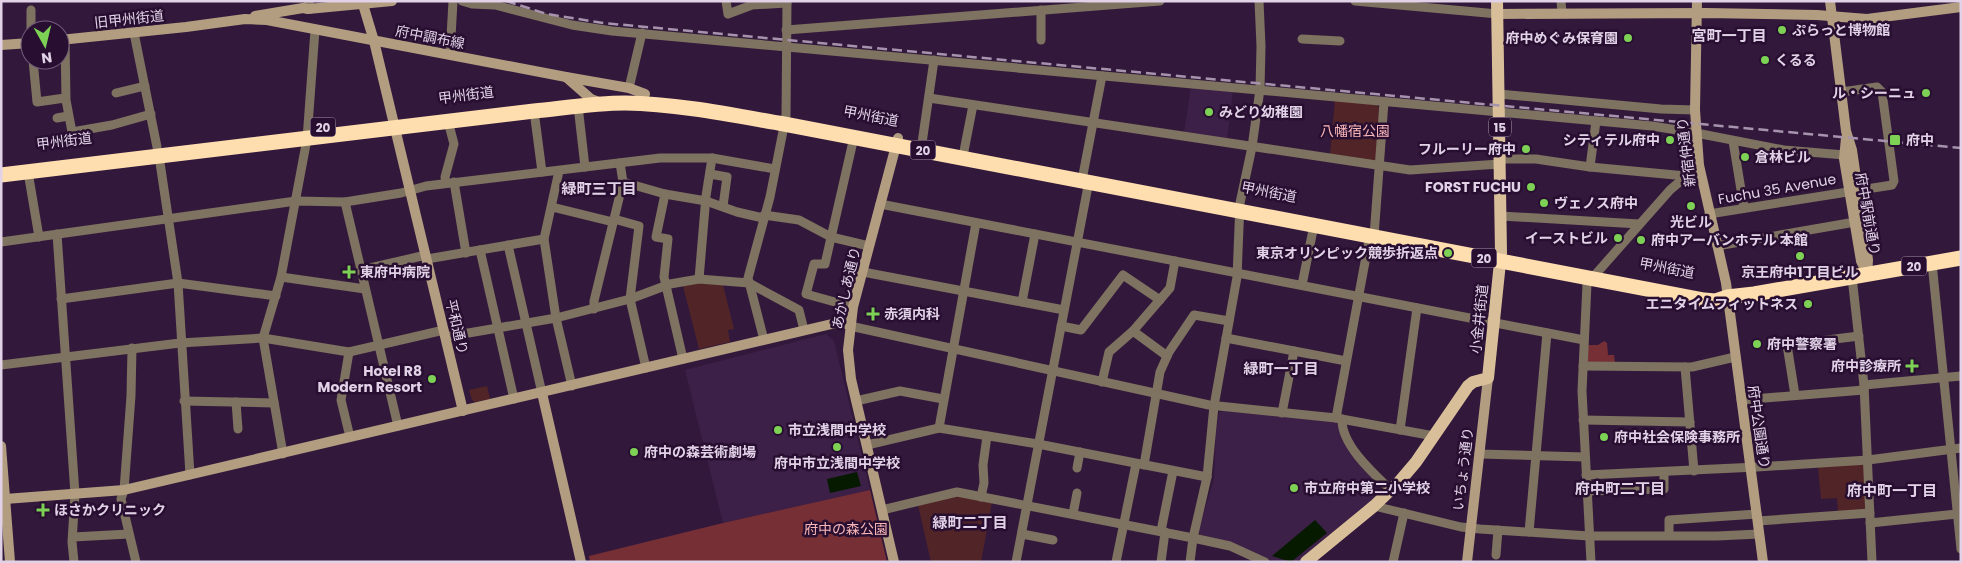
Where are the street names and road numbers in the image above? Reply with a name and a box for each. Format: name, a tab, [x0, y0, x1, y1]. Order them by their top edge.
street label: 旧甲州街道	[93, 5, 165, 33]
street label: 府中調布線	[394, 21, 466, 53]
street label: 甲州街道	[437, 82, 495, 108]
street label: 甲州街道	[842, 101, 900, 131]
street label: 新宿仲通り	[1672, 116, 1700, 188]
road number: 20	[310, 118, 336, 136]
road number: 15	[1489, 118, 1511, 136]
street label: 甲州街道	[35, 128, 93, 154]
road number: 20	[910, 140, 936, 160]
street label: Fuchu 35 Avenue	[1716, 169, 1838, 209]
street label: 府中駅前通り	[1851, 171, 1885, 257]
street label: 甲州街道	[1240, 177, 1298, 207]
street label: あかしあ通り	[827, 245, 865, 331]
road number: 20	[1472, 248, 1496, 268]
street label: 甲州街道	[1638, 253, 1696, 283]
road number: 20	[1902, 256, 1926, 276]
street label: 小金井街道	[1465, 283, 1493, 355]
street label: 平和通り	[441, 297, 473, 357]
street label: 府中公園通り	[1743, 384, 1775, 470]
street label: いちょう通り	[1448, 426, 1478, 512]

